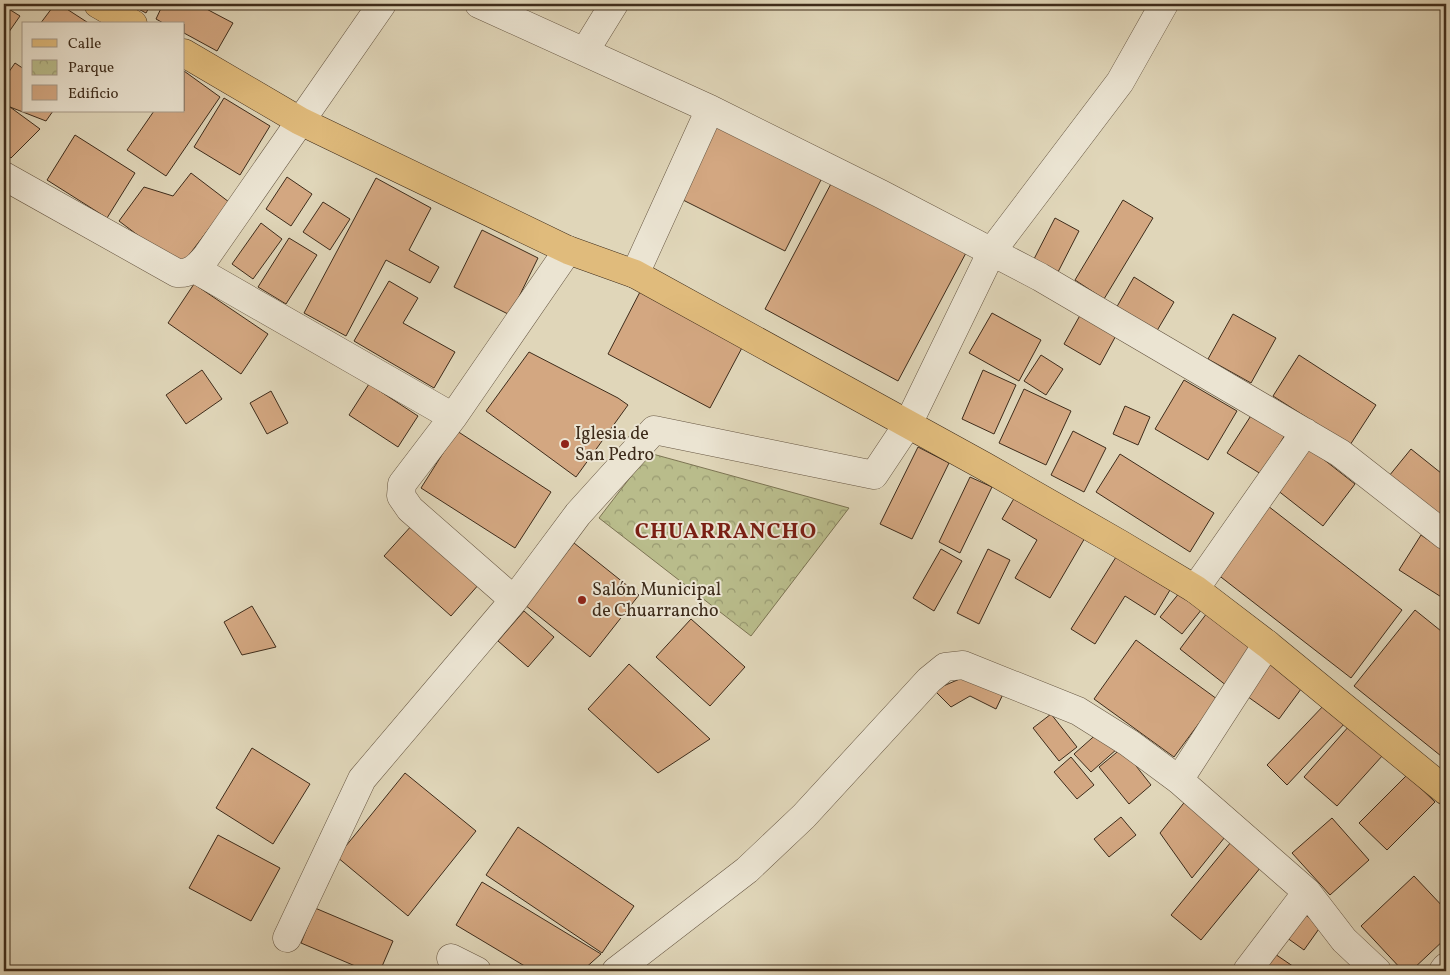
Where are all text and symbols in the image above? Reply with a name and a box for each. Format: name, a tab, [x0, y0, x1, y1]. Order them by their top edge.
legend	[22, 22, 185, 112]
text: Calle	[68, 34, 101, 55]
text: Parque	[68, 58, 114, 79]
text: Edificio	[68, 84, 119, 105]
place label: Iglesia de San Pedro	[575, 422, 654, 468]
marker: Iglesia de San Pedro	[559, 438, 571, 450]
district label: CHUARRANCHO	[635, 517, 817, 548]
place label: Salón Municipal de Chuarrancho	[592, 578, 721, 624]
marker: Salón Municipal de Chuarrancho	[576, 594, 588, 606]

